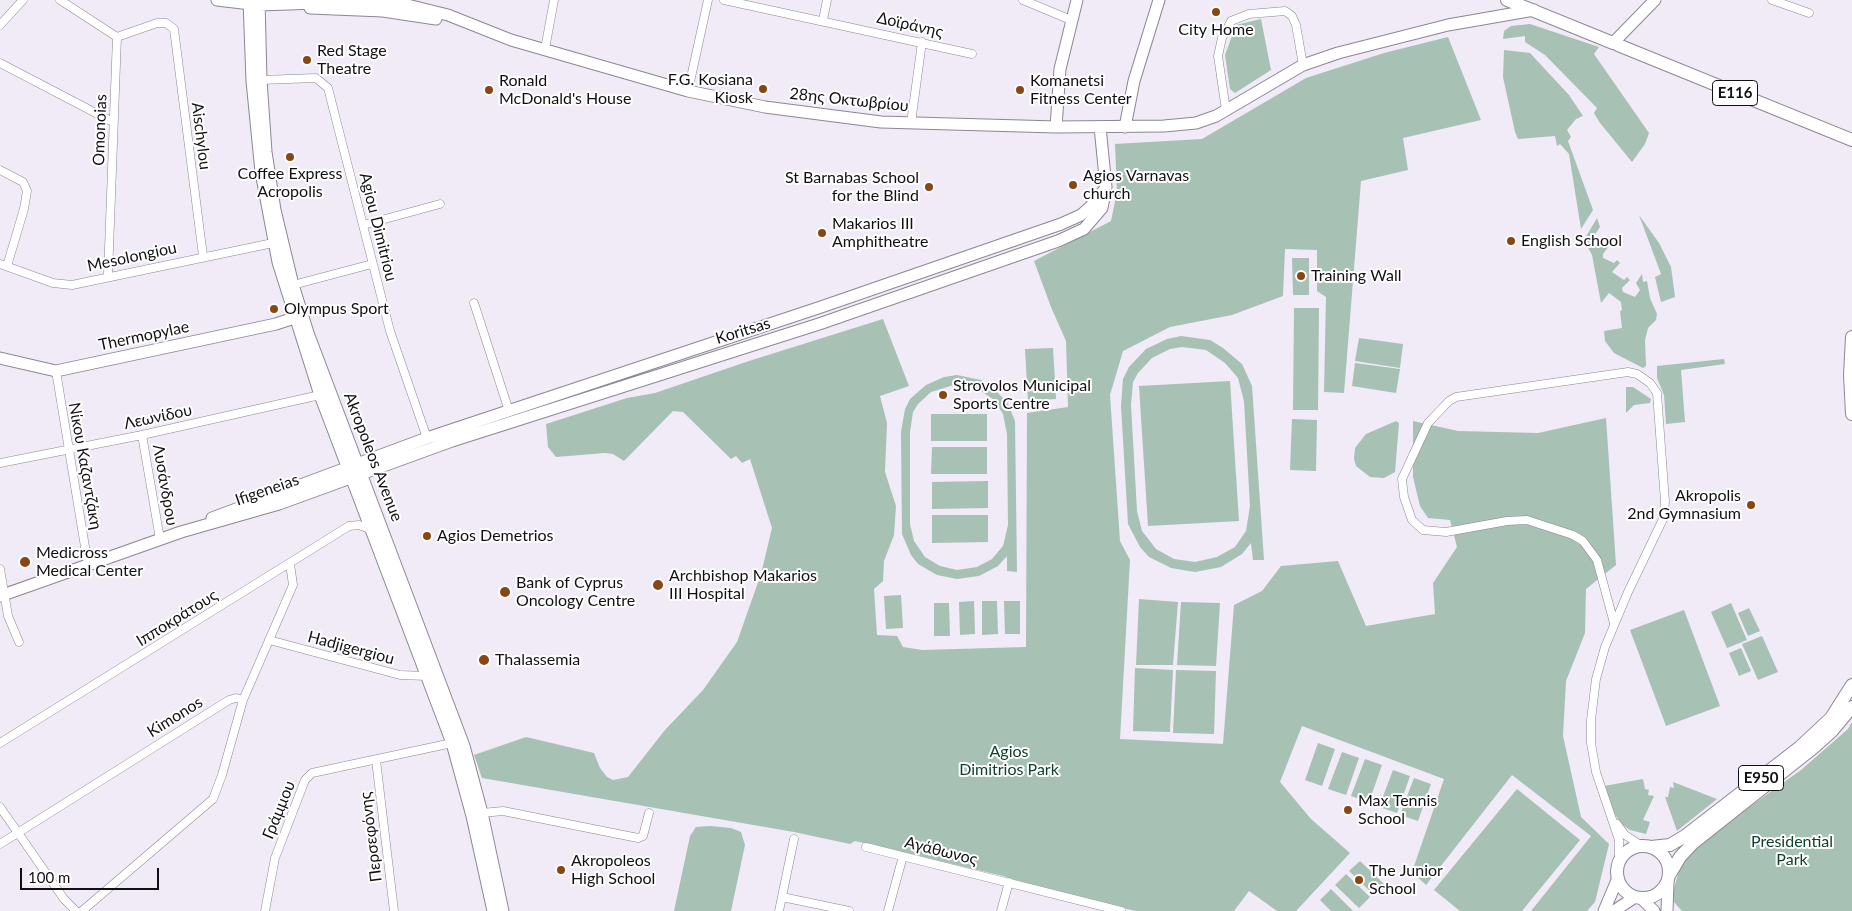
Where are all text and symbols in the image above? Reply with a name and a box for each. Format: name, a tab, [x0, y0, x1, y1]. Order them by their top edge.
marker: City Home	[1210, 6, 1222, 18]
street label: Δοϊράνης	[875, 8, 945, 42]
place label: City Home	[1178, 20, 1254, 40]
place label: Red Stage Theatre	[317, 41, 387, 79]
marker: Red Stage Theatre	[301, 54, 313, 66]
place label: F.G. Kosiana Kiosk	[668, 70, 753, 108]
place label: Ronald McDonald's House	[499, 71, 631, 109]
place label: Komanetsi Fitness Center	[1030, 71, 1132, 109]
road number: E116	[1712, 80, 1758, 106]
marker: F.G. Kosiana Kiosk	[757, 83, 769, 95]
marker: Ronald McDonald's House	[483, 84, 495, 96]
street label: 28ης Οκτωβρίου	[788, 84, 910, 116]
marker: Komanetsi Fitness Center	[1014, 84, 1026, 96]
street label: Omonoias	[89, 94, 111, 166]
street label: Aischylou	[187, 101, 215, 171]
marker: Coffee Express Acropolis	[284, 151, 296, 163]
place label: Coffee Express Acropolis	[238, 164, 342, 202]
place label: Agios Varnavas church	[1083, 166, 1189, 204]
place label: St Barnabas School for the Blind	[785, 168, 919, 206]
street label: Agiou Dimitriou	[355, 171, 401, 283]
marker: Agios Varnavas church	[1067, 179, 1079, 191]
marker: St Barnabas School for the Blind	[923, 181, 935, 193]
place label: Makarios III Amphitheatre	[832, 214, 928, 252]
marker: Makarios III Amphitheatre	[816, 227, 828, 239]
place label: English School	[1521, 231, 1622, 251]
marker: English School	[1505, 235, 1517, 247]
street label: Mesolongiou	[86, 238, 178, 276]
place label: Training Wall	[1311, 266, 1401, 286]
marker: Training Wall	[1295, 270, 1307, 282]
place label: Olympus Sport	[284, 299, 389, 319]
marker: Olympus Sport	[268, 303, 280, 315]
street label: Koritsas	[713, 314, 773, 348]
street label: Thermopylae	[97, 317, 191, 355]
place label: Strovolos Municipal Sports Centre	[953, 376, 1091, 414]
marker: Strovolos Municipal Sports Centre	[937, 389, 949, 401]
street label: Akropoleos Avenue	[340, 390, 406, 524]
street label: Λεωνίδου	[122, 400, 194, 434]
street label: Νίκου Καζαντζάκη	[64, 401, 106, 531]
street label: Λυσάνδρου	[148, 443, 182, 527]
street label: Ifigeneias	[233, 470, 301, 510]
place label: Akropolis 2nd Gymnasium	[1627, 486, 1741, 524]
marker: Akropolis 2nd Gymnasium	[1745, 499, 1757, 511]
place label: Agios Demetrios	[437, 526, 554, 546]
marker: Agios Demetrios	[421, 530, 433, 542]
place label: Medicross Medical Center	[36, 543, 143, 581]
marker: Medicross Medical Center	[18, 555, 32, 569]
place label: Archbishop Makarios III Hospital	[669, 566, 817, 604]
place label: Bank of Cyprus Oncology Centre	[516, 573, 635, 611]
marker: Archbishop Makarios III Hospital	[651, 578, 665, 592]
marker: Bank of Cyprus Oncology Centre	[498, 585, 512, 599]
street label: Ιπποκράτους	[133, 586, 221, 650]
street label: Hadjigergiou	[306, 627, 396, 669]
place label: Thalassemia	[495, 650, 580, 670]
marker: Thalassemia	[477, 653, 491, 667]
street label: Kimonos	[144, 693, 206, 741]
park label: Agios Dimitrios Park	[959, 742, 1059, 780]
road number: E950	[1738, 766, 1784, 790]
street label: Γράμμου	[259, 778, 299, 842]
street label: Περσεφόνης	[356, 791, 386, 883]
place label: Max Tennis School	[1358, 791, 1437, 829]
marker: Max Tennis School	[1342, 804, 1354, 816]
park label: Presidential Park	[1751, 832, 1833, 870]
street label: Αγάθωνος	[903, 833, 979, 869]
place label: Akropoleos High School	[571, 851, 655, 889]
scale bar	[22, 858, 161, 890]
place label: The Junior School	[1369, 861, 1443, 899]
marker: Akropoleos High School	[555, 864, 567, 876]
text: 100 m	[28, 868, 70, 886]
marker: The Junior School	[1353, 874, 1365, 886]

